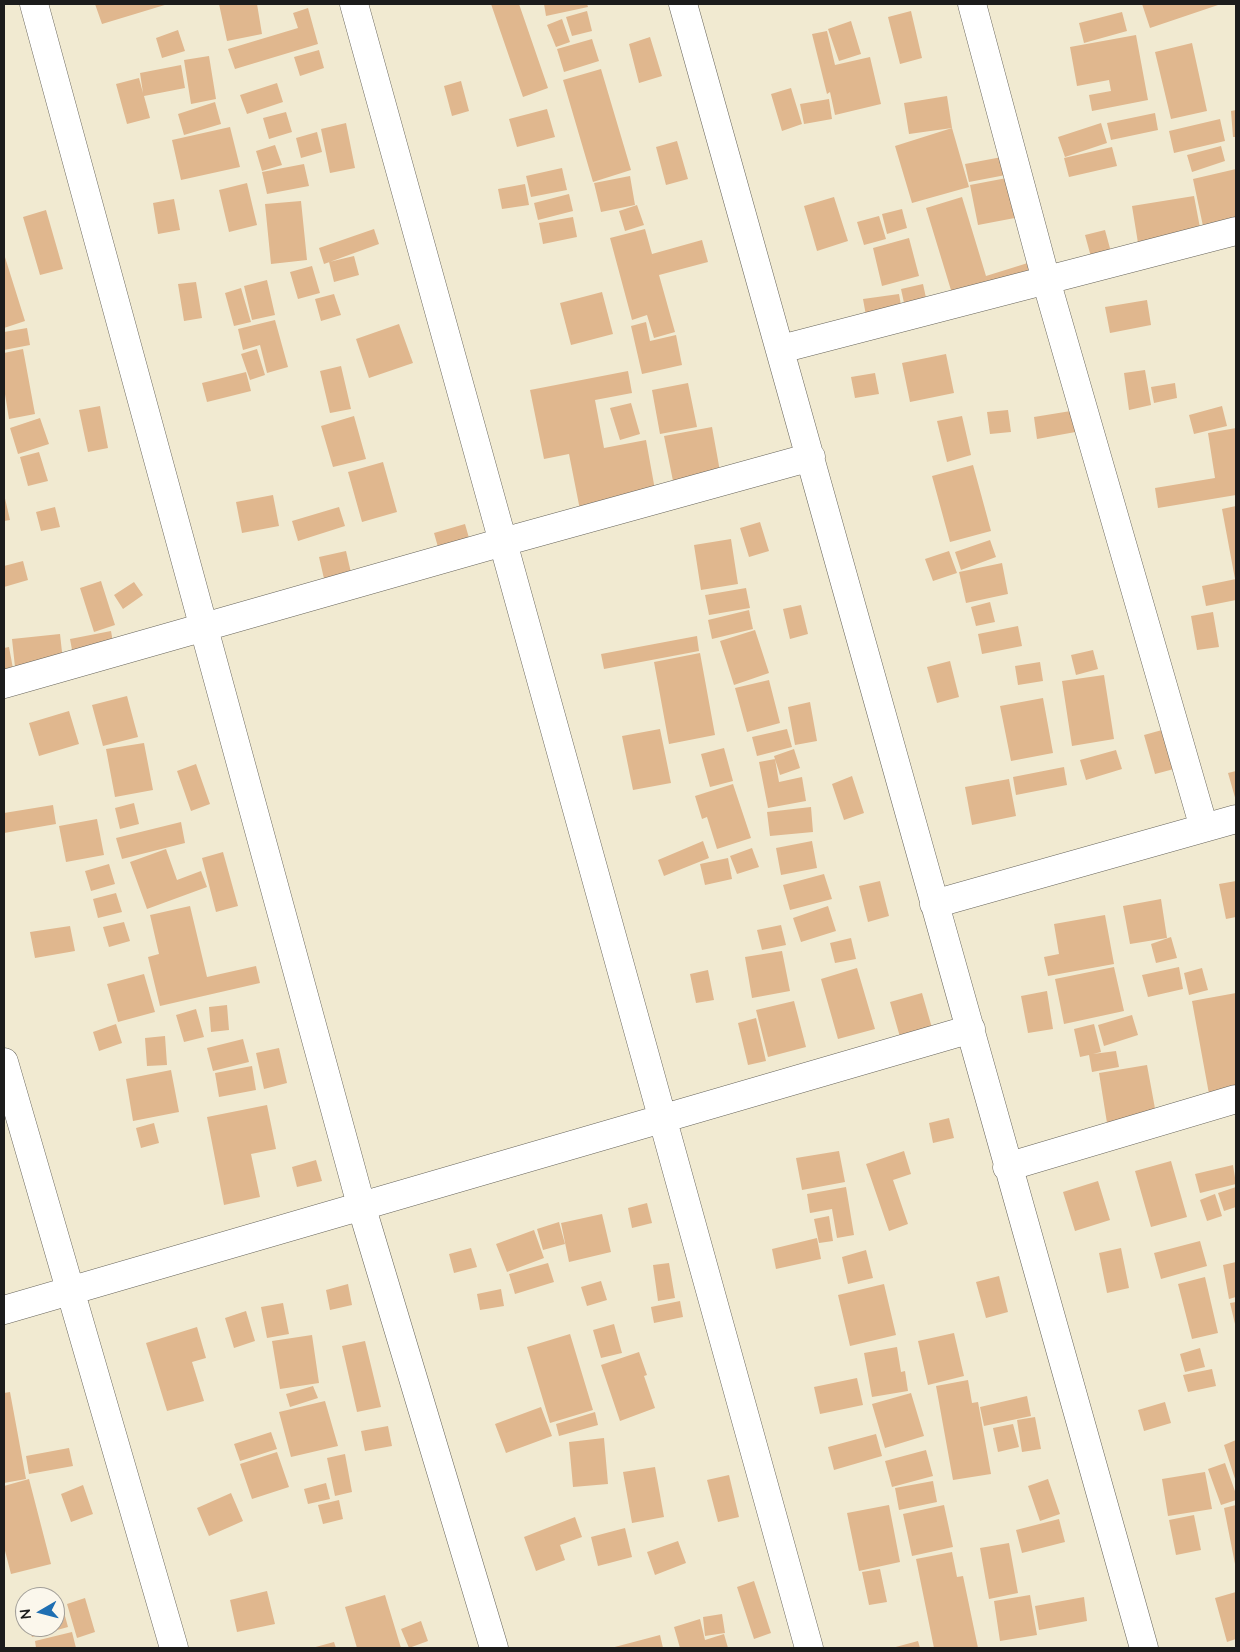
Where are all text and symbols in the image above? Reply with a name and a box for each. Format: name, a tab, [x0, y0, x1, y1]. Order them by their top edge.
north arrow	[15, 1587, 65, 1637]
text: N	[16, 1608, 37, 1620]

